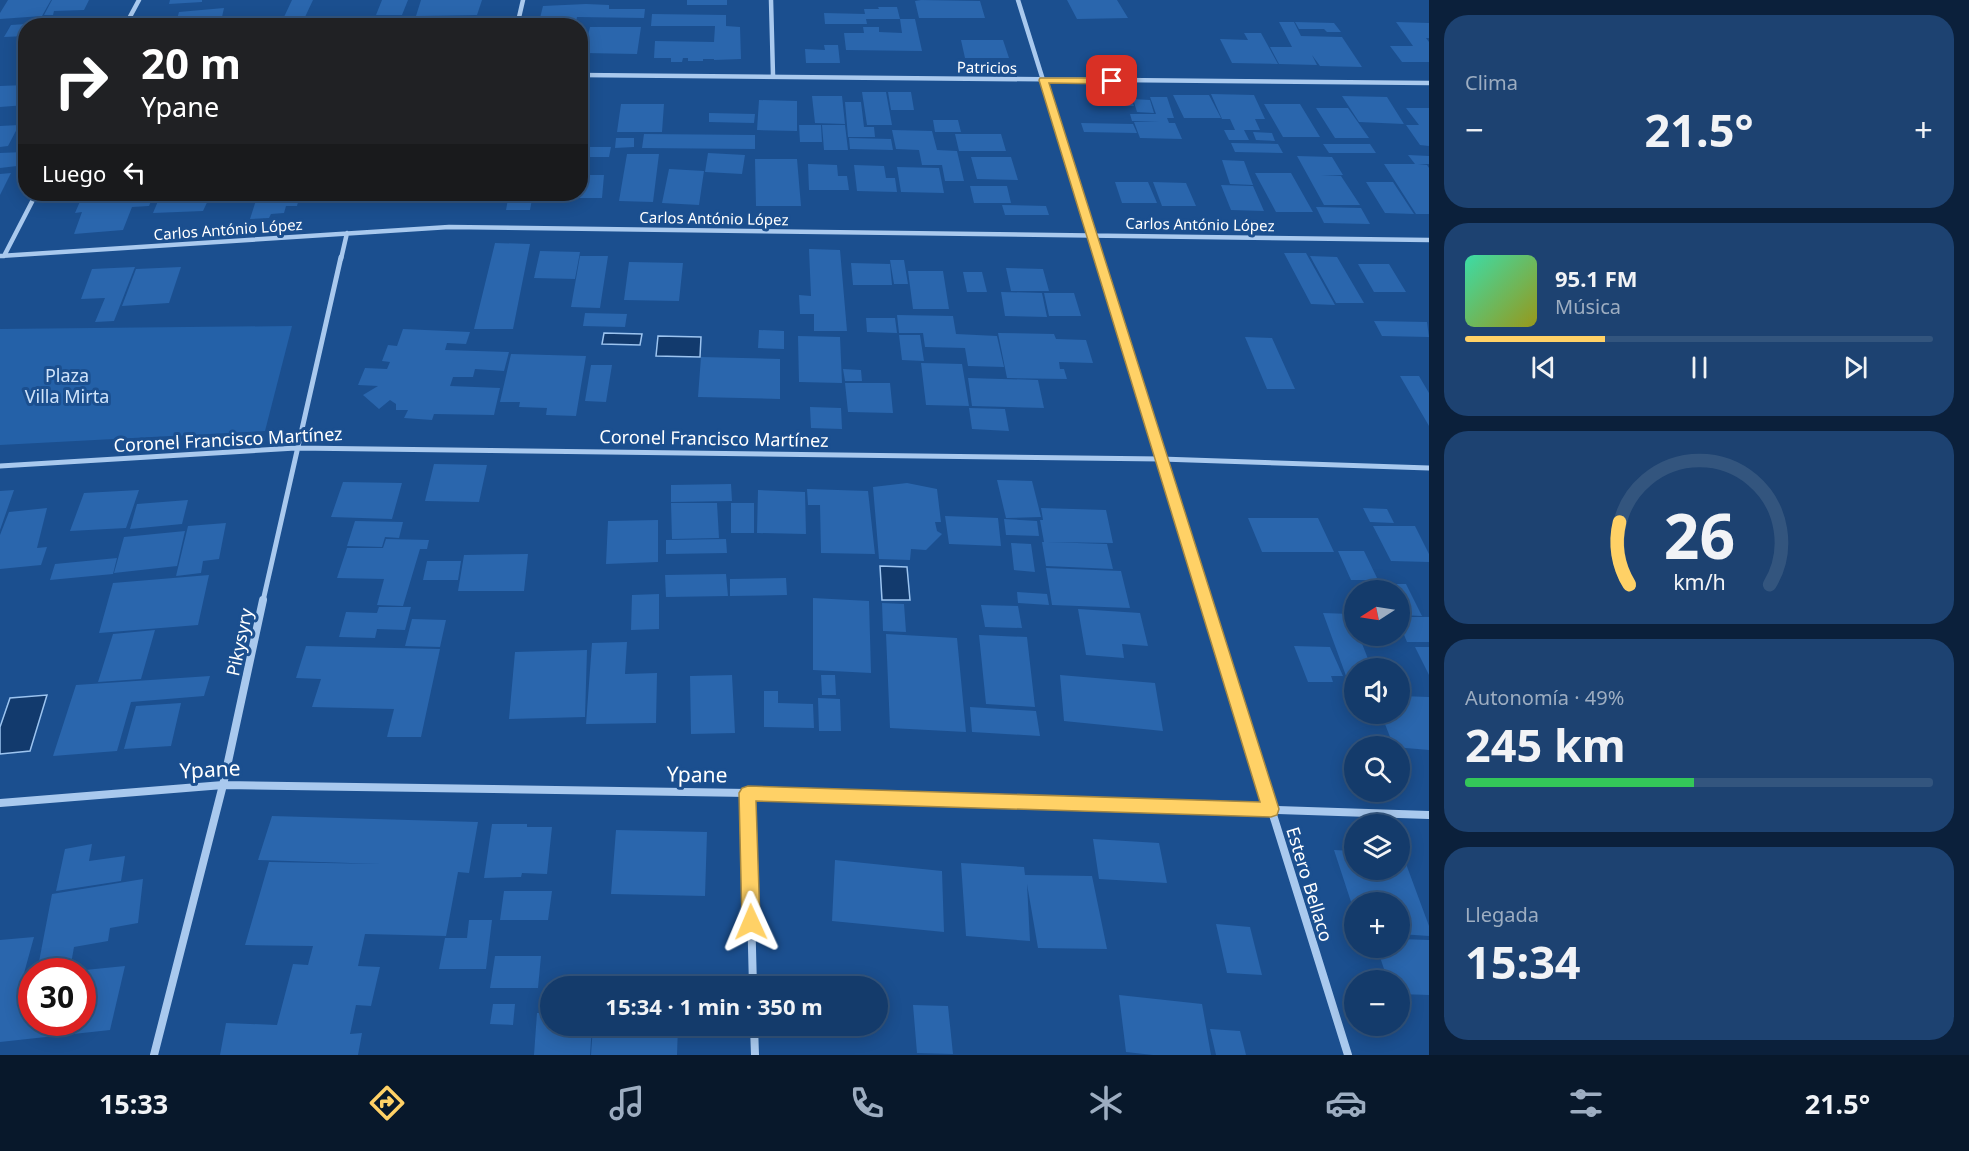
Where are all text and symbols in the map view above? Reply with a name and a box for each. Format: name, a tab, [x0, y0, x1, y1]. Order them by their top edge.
text: 20 m	[141, 34, 241, 91]
icon: right	[42, 42, 120, 120]
pin	[1086, 55, 1137, 106]
street label: Patricios	[957, 56, 1017, 78]
icon: arrive	[1095, 64, 1128, 97]
text: Clima	[1465, 69, 1518, 96]
text: Ypane	[141, 88, 219, 125]
text: 21.5°	[1645, 99, 1753, 160]
text: −	[1465, 107, 1484, 152]
text: +	[1914, 107, 1933, 152]
icon: left	[118, 156, 151, 189]
text: Luego	[42, 158, 106, 188]
street label: Carlos António López	[639, 207, 789, 229]
street label: Carlos António López	[1125, 213, 1275, 235]
street label: Carlos António López	[153, 214, 303, 244]
text: 95.1 FM	[1555, 263, 1637, 293]
text: Música	[1555, 293, 1621, 320]
icon: previous	[1527, 351, 1560, 384]
icon: pause	[1683, 351, 1716, 384]
icon: next	[1839, 351, 1872, 384]
park label: Plaza Villa Mirta	[25, 363, 109, 408]
street label: Coronel Francisco Martínez	[113, 421, 343, 457]
street label: Coronel Francisco Martínez	[599, 424, 829, 452]
text: 26	[1663, 492, 1735, 577]
text: km/h	[1673, 567, 1725, 596]
north arrow	[1344, 580, 1410, 646]
map controls	[1344, 580, 1410, 1036]
street label: Pikysyry	[220, 605, 258, 678]
button: sound	[1344, 658, 1410, 724]
text: Autonomía · 49%	[1465, 684, 1624, 711]
text: 245 km	[1465, 714, 1626, 775]
button: search	[1344, 736, 1410, 802]
street label: Ypane	[179, 753, 241, 785]
street label: Ypane	[666, 759, 728, 789]
button: layers	[1344, 814, 1410, 880]
street label: Estero Bellaco	[1281, 824, 1339, 944]
position arrow	[719, 890, 783, 954]
button: +	[1344, 892, 1410, 958]
text: Llegada	[1465, 901, 1539, 928]
text: 15:34	[1465, 931, 1581, 992]
speed limit sign: 30	[18, 958, 96, 1036]
button: −	[1344, 970, 1410, 1036]
text: 15:34 · 1 min · 350 m	[605, 991, 823, 1021]
icon: directions	[366, 1082, 408, 1124]
icon: music	[606, 1082, 648, 1124]
icon: phone	[846, 1082, 888, 1124]
icon: climate	[1085, 1082, 1127, 1124]
icon: car	[1325, 1082, 1367, 1124]
icon: filters	[1565, 1082, 1607, 1124]
text: 15:33	[99, 1085, 168, 1122]
text: 21.5°	[1805, 1085, 1870, 1122]

